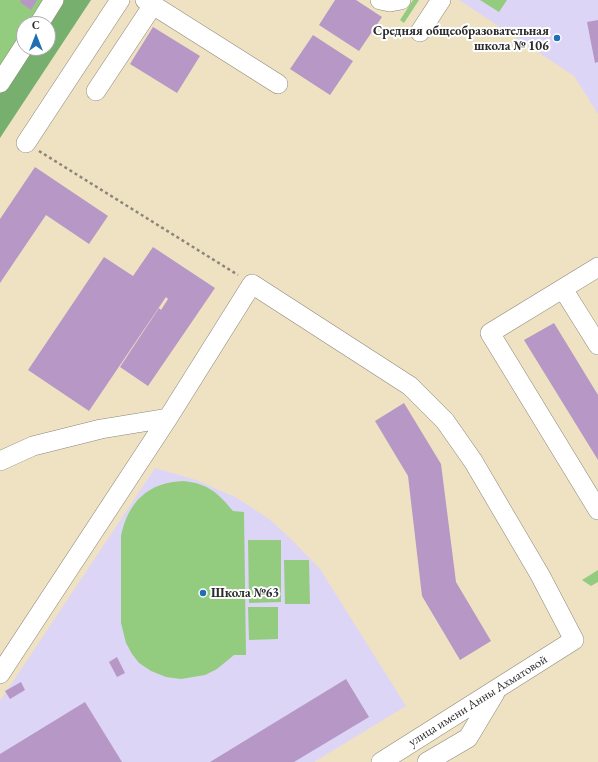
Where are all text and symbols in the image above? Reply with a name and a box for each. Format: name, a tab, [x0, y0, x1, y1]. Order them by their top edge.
north arrow	[16, 16, 56, 56]
text: С	[32, 18, 40, 32]
place label: Средняя общеобразовательная школа № 106	[373, 23, 549, 54]
marker: Средняя общеобразовательная школа № 106	[552, 33, 562, 43]
place label: Школа №63	[211, 585, 279, 601]
marker: Школа №63	[198, 588, 208, 598]
street label: улица имени Анны Ахматовой	[406, 652, 550, 750]

